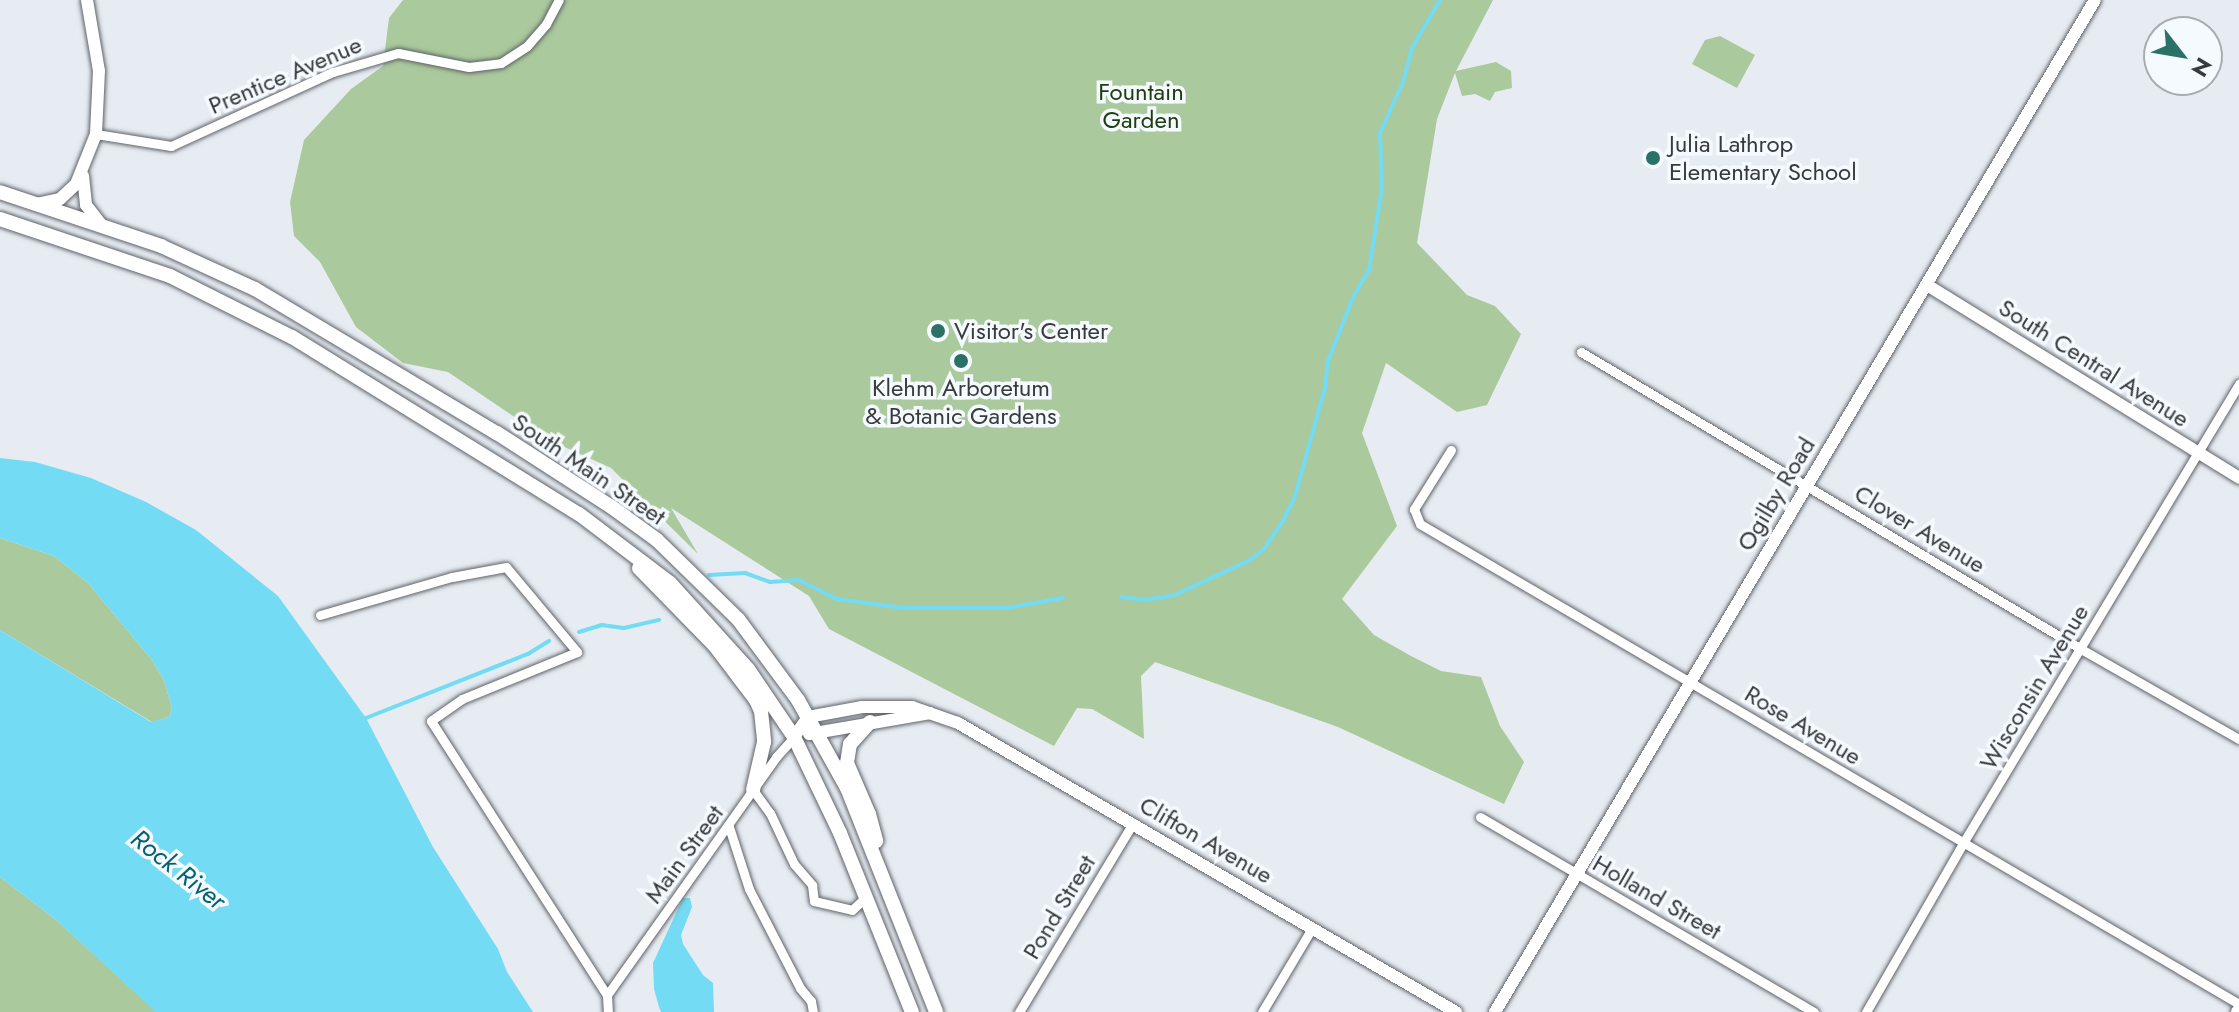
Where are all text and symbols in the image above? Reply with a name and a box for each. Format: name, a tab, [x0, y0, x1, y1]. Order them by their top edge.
north arrow	[2143, 16, 2223, 96]
street label: Prentice Avenue	[204, 30, 366, 120]
text: N	[2184, 52, 2220, 83]
park label: Fountain Garden	[1098, 78, 1184, 134]
place label: Julia Lathrop Elementary School	[1669, 130, 1857, 186]
marker: Julia Lathrop Elementary School	[1644, 149, 1662, 167]
street label: South Central Avenue	[1994, 293, 2194, 433]
place label: Visitor's Center	[954, 317, 1108, 345]
marker: Visitor's Center	[929, 322, 947, 340]
marker: Klehm Arboretum & Botanic Gardens	[952, 352, 970, 370]
place label: Klehm Arboretum & Botanic Gardens	[865, 374, 1057, 430]
street label: South Main Street	[507, 407, 671, 531]
street label: Ogilby Road	[1731, 432, 1821, 556]
street label: Clover Avenue	[1849, 479, 1991, 579]
street label: Wisconsin Avenue	[1973, 599, 2095, 775]
street label: Rose Avenue	[1740, 679, 1866, 771]
street label: Clifton Avenue	[1135, 790, 1277, 890]
street label: Main Street	[639, 799, 729, 909]
water label: Rock River	[124, 823, 232, 917]
street label: Holland Street	[1588, 849, 1726, 945]
street label: Pond Street	[1017, 850, 1101, 964]

